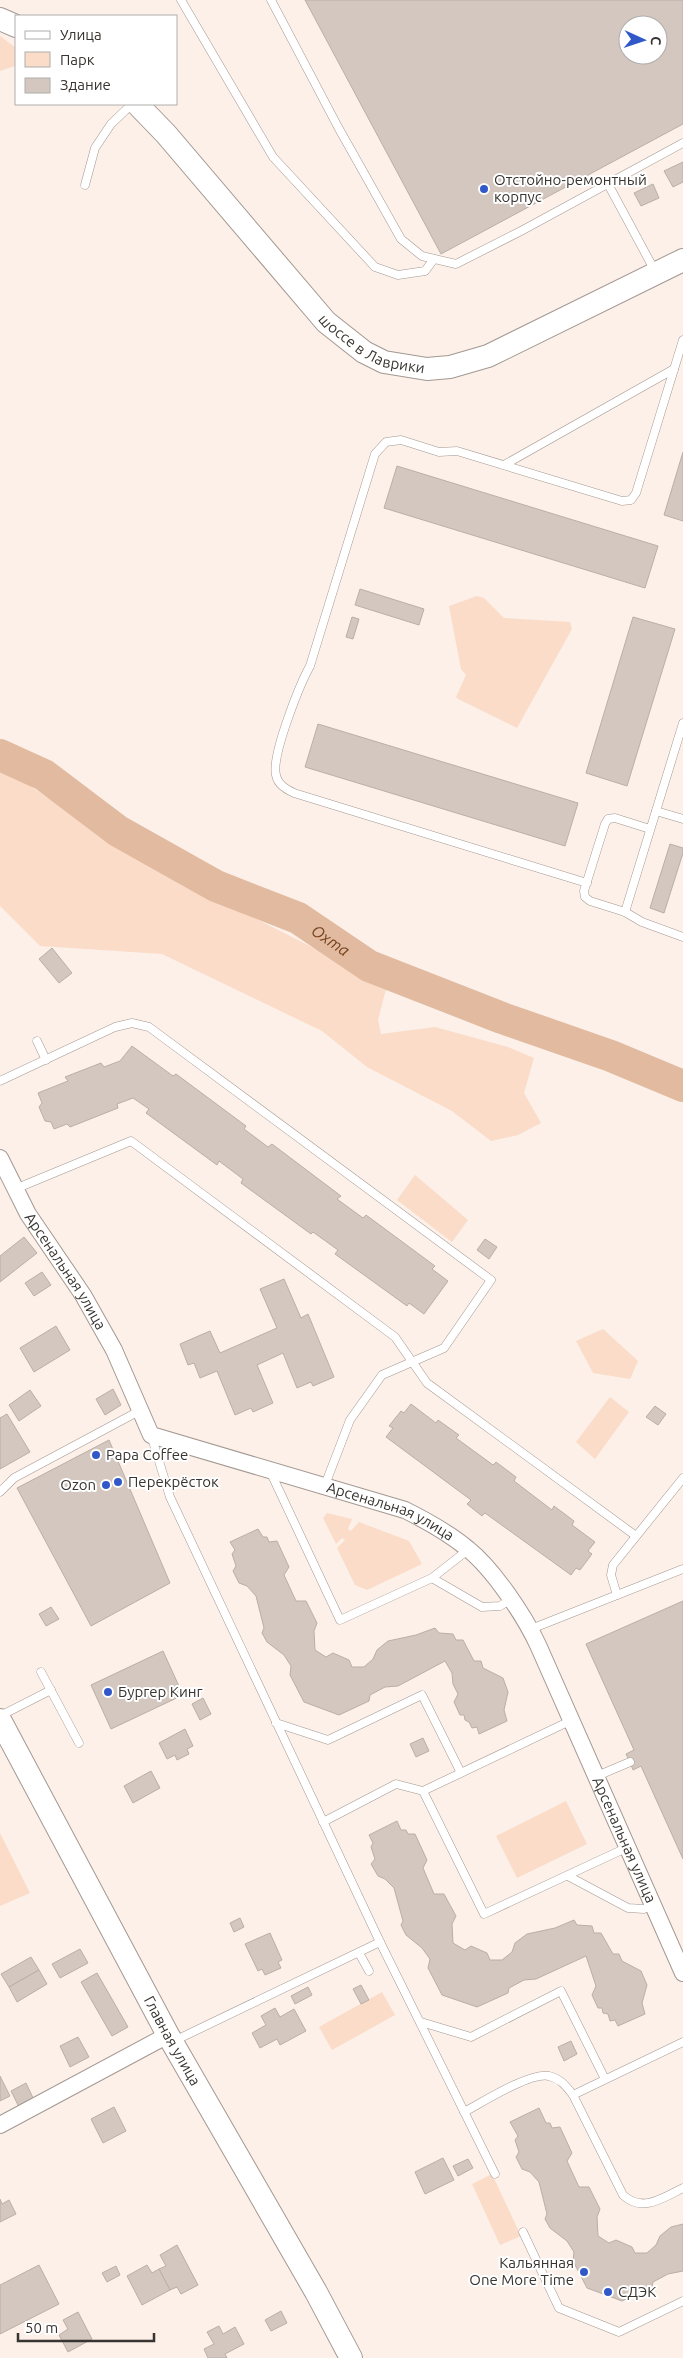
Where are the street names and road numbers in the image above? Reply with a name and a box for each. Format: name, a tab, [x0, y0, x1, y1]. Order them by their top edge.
street label: шоссе в Лаврики	[315, 311, 426, 377]
street label: Арсенальная улица	[22, 1209, 110, 1332]
street label: Арсенальная улица	[325, 1478, 458, 1544]
street label: Арсенальная улица	[589, 1774, 660, 1905]
street label: Главная улица	[141, 1993, 204, 2088]

